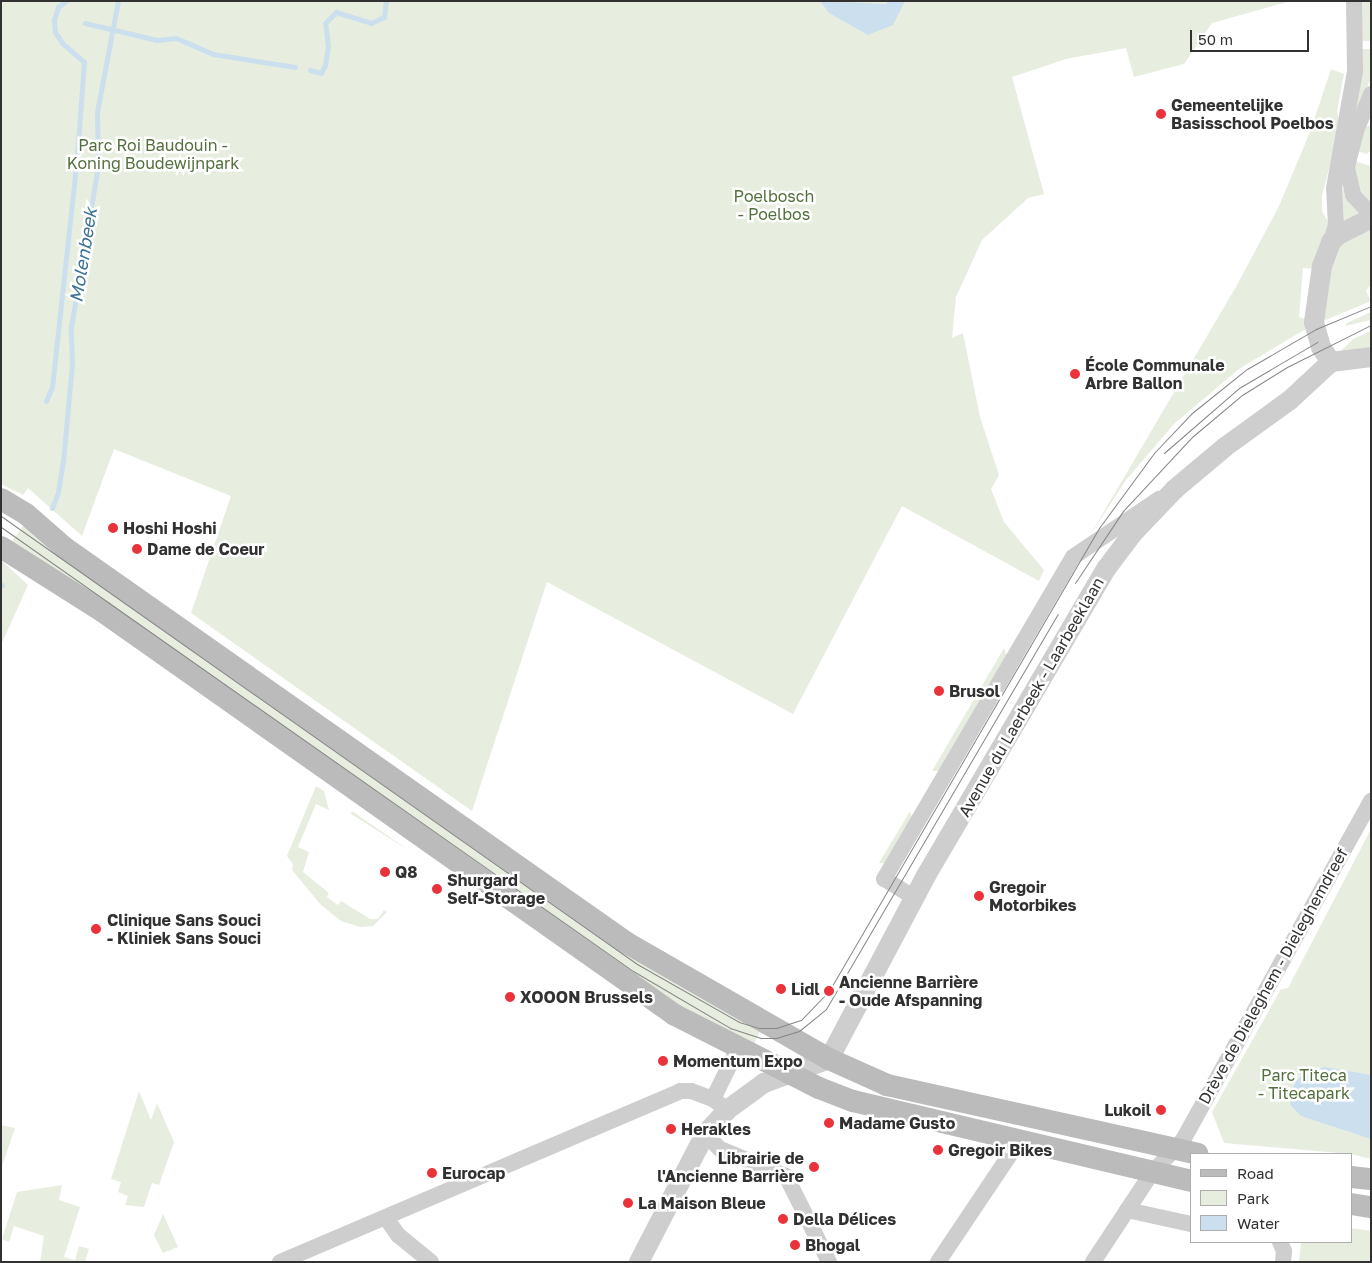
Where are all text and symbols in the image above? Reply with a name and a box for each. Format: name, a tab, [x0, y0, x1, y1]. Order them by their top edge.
scale bar	[1192, 20, 1311, 52]
text: 50 m	[1198, 30, 1233, 48]
place label: Gemeentelijke Basisschool Poelbos	[1171, 95, 1334, 133]
marker: Gemeentelijke Basisschool Poelbos	[1155, 108, 1167, 120]
park label: Parc Roi Baudouin - Koning Boudewijnpark	[67, 135, 239, 173]
park label: Poelbosch - Poelbos	[734, 186, 814, 224]
water label: Molenbeek	[65, 206, 101, 304]
place label: École Communale Arbre Ballon	[1085, 355, 1225, 393]
marker: École Communale Arbre Ballon	[1069, 368, 1081, 380]
place label: Hoshi Hoshi	[123, 518, 217, 538]
marker: Hoshi Hoshi	[107, 522, 119, 534]
place label: Dame de Coeur	[147, 539, 265, 559]
marker: Dame de Coeur	[131, 543, 143, 555]
street label: Avenue du Laerbeek - Laarbeeklaan	[954, 574, 1108, 820]
place label: Brusol	[949, 681, 1000, 701]
marker: Brusol	[933, 685, 945, 697]
street label: Drève de Dieleghem - Dieleghemdreef	[1194, 845, 1352, 1107]
place label: Q8	[395, 862, 418, 882]
marker: Q8	[379, 866, 391, 878]
place label: Shurgard Self-Storage	[447, 870, 545, 908]
place label: Gregoir Motorbikes	[989, 877, 1077, 915]
marker: Shurgard Self-Storage	[431, 883, 443, 895]
marker: Gregoir Motorbikes	[973, 890, 985, 902]
place label: Clinique Sans Souci - Kliniek Sans Souci	[107, 910, 261, 948]
marker: Clinique Sans Souci - Kliniek Sans Souci	[89, 922, 103, 936]
place label: Ancienne Barrière - Oude Afspanning	[839, 972, 982, 1010]
place label: Lidl	[791, 979, 820, 999]
marker: Lidl	[775, 983, 787, 995]
marker: Ancienne Barrière - Oude Afspanning	[823, 985, 835, 997]
place label: XOOON Brussels	[520, 987, 653, 1007]
marker: XOOON Brussels	[504, 991, 516, 1003]
place label: Momentum Expo	[673, 1051, 803, 1071]
marker: Momentum Expo	[657, 1055, 669, 1067]
park label: Parc Titeca - Titecapark	[1258, 1065, 1350, 1103]
place label: Lukoil	[1104, 1100, 1151, 1120]
marker: Lukoil	[1155, 1104, 1167, 1116]
place label: Madame Gusto	[839, 1113, 955, 1133]
marker: Madame Gusto	[823, 1117, 835, 1129]
place label: Herakles	[681, 1119, 751, 1139]
marker: Herakles	[665, 1123, 677, 1135]
place label: Gregoir Bikes	[948, 1140, 1052, 1160]
marker: Gregoir Bikes	[932, 1144, 944, 1156]
place label: Librairie de l'Ancienne Barrière	[657, 1148, 804, 1186]
legend	[1190, 1153, 1352, 1243]
marker: Librairie de l'Ancienne Barrière	[808, 1161, 820, 1173]
place label: Eurocap	[442, 1163, 505, 1183]
text: Road	[1237, 1164, 1274, 1182]
marker: Eurocap	[426, 1167, 438, 1179]
text: Park	[1237, 1189, 1269, 1207]
place label: La Maison Bleue	[638, 1193, 766, 1213]
marker: La Maison Bleue	[622, 1197, 634, 1209]
place label: Della Délices	[793, 1209, 896, 1229]
marker: Della Délices	[777, 1213, 789, 1225]
text: Water	[1237, 1214, 1280, 1232]
place label: Bhogal	[805, 1235, 860, 1255]
marker: Bhogal	[789, 1239, 801, 1251]

